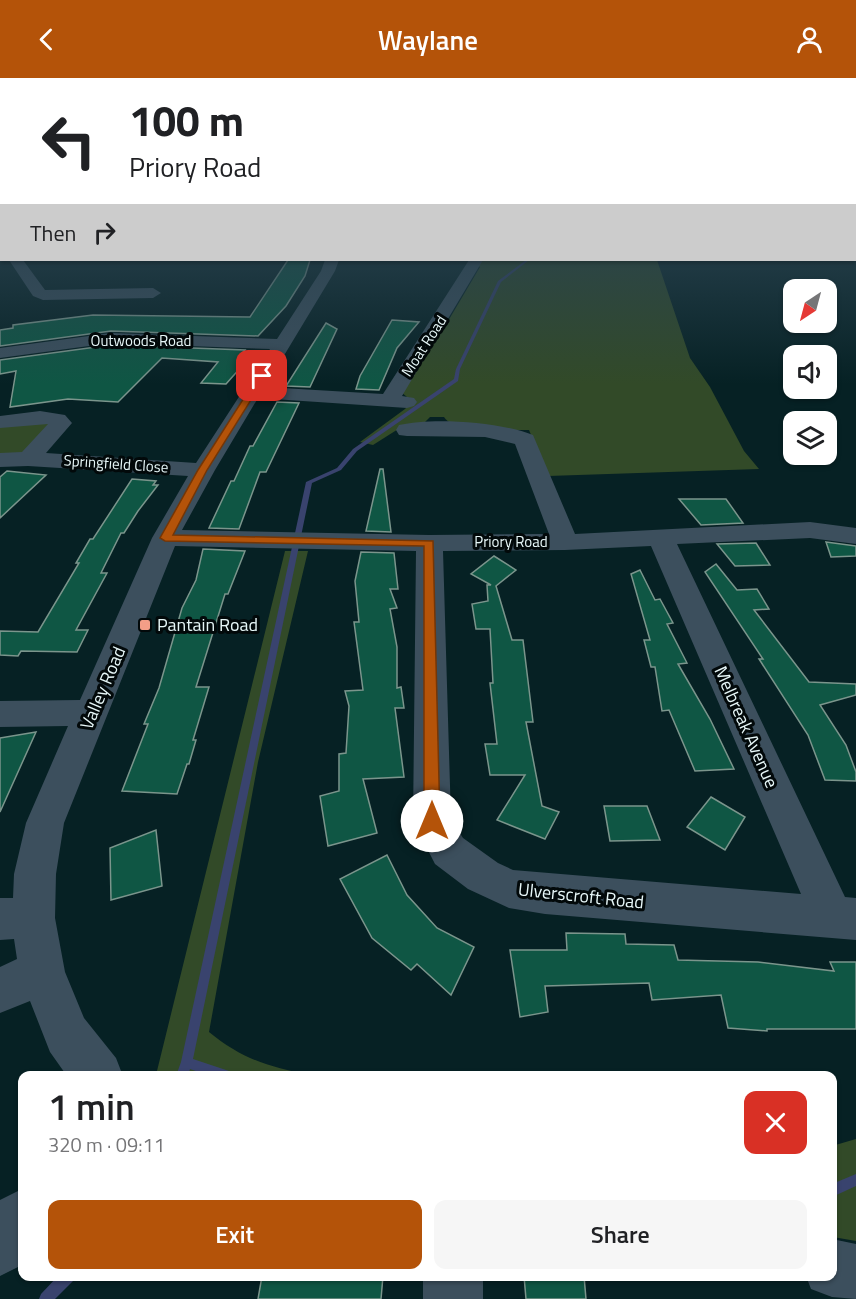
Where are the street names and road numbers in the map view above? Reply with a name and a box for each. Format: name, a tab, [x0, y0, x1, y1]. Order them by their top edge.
street label: Moat Road	[395, 311, 452, 381]
street label: Outwoods Road	[90, 329, 192, 352]
street label: Springfield Close	[63, 448, 169, 479]
street label: Priory Road	[474, 530, 548, 553]
street label: Valley Road	[73, 642, 132, 734]
street label: Melbreak Avenue	[708, 662, 785, 792]
street label: Ulverscroft Road	[517, 875, 645, 916]

